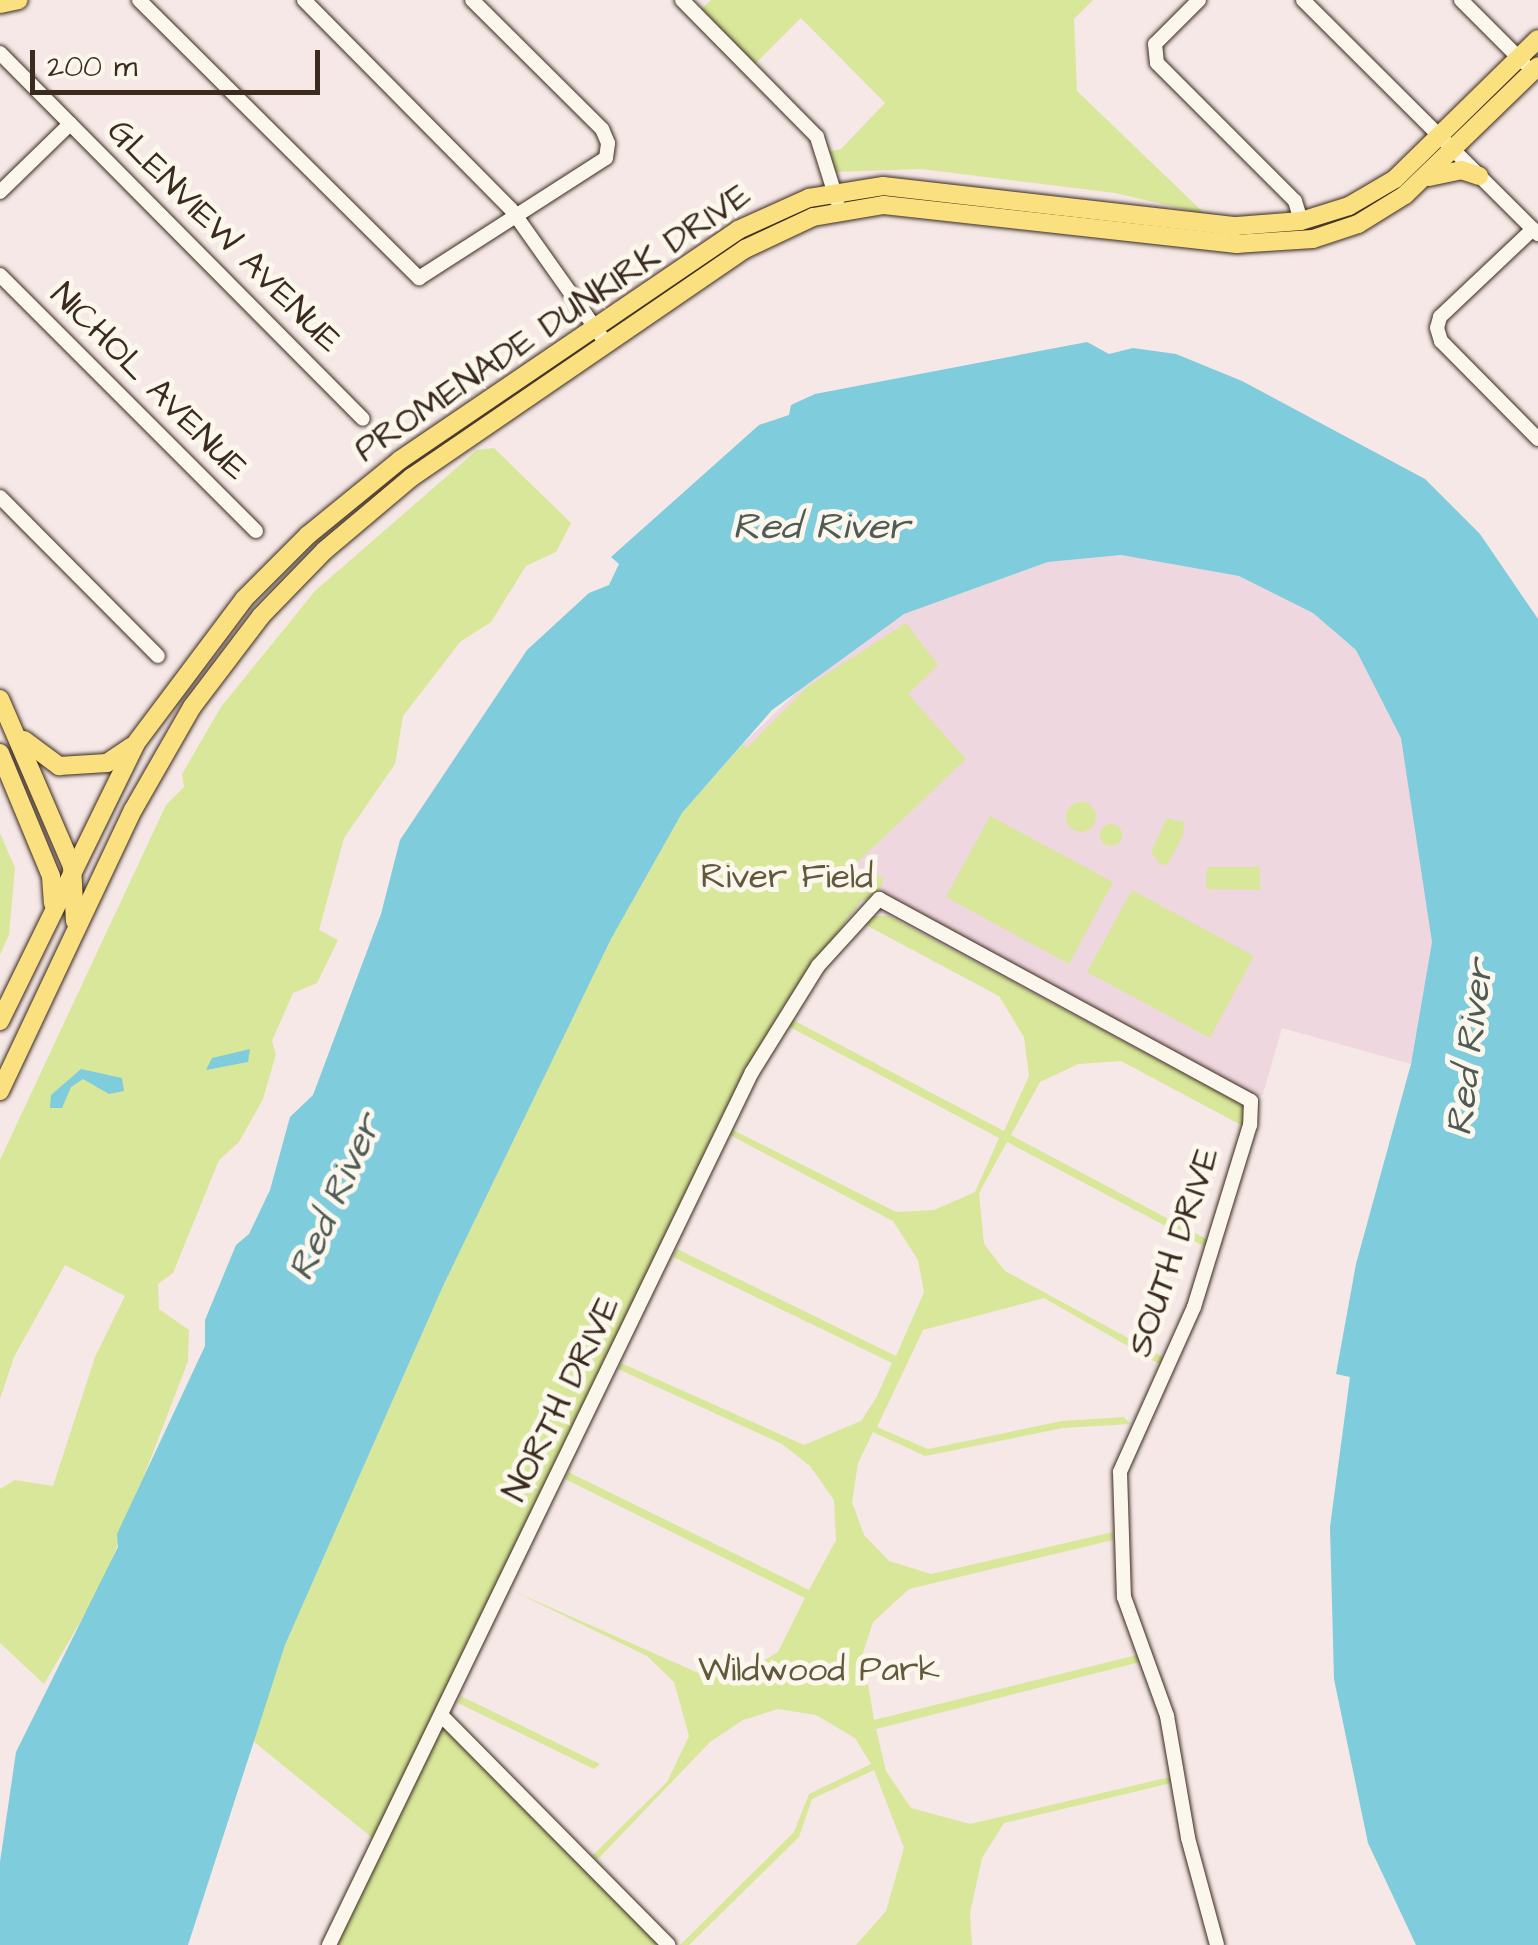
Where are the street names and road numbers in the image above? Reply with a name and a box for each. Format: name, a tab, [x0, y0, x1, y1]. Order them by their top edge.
street label: GLENVIEW AVENUE	[98, 110, 350, 362]
street label: PROMENADE DUNKIRK DRIVE	[347, 175, 759, 471]
street label: NICHOL AVENUE	[41, 274, 257, 490]
street label: SOUTH DRIVE	[1119, 1142, 1229, 1362]
street label: NORTH DRIVE	[494, 1290, 630, 1508]

